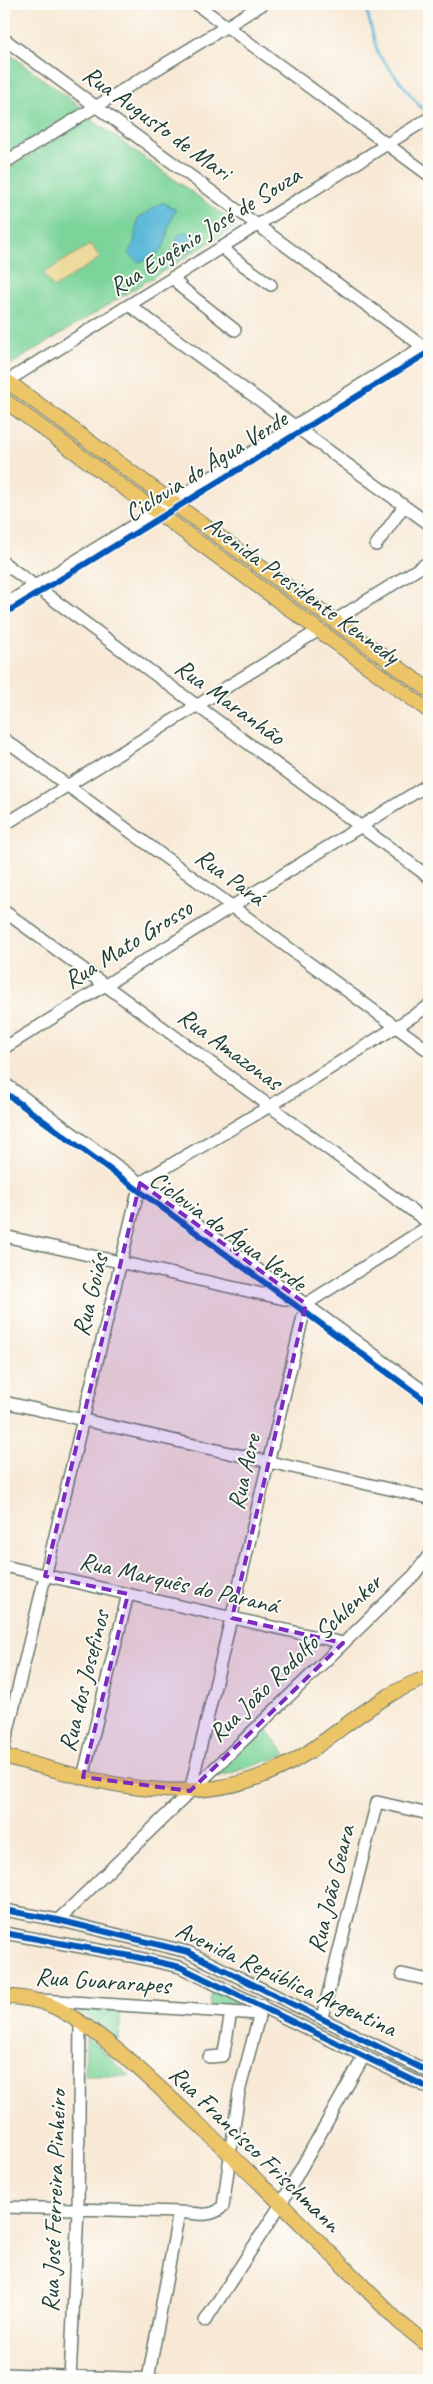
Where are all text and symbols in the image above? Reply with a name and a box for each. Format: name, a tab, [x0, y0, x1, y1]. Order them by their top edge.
street label: Rua Augusto de Mari	[76, 58, 240, 190]
street label: Rua Eugênio José de Souza	[103, 158, 309, 303]
street label: Ciclovia do Água Verde	[119, 402, 295, 529]
street label: Avenida Presidente Kennedy	[198, 509, 408, 673]
street label: Rua Maranhão	[169, 651, 292, 753]
street label: Rua Pará	[189, 841, 273, 914]
street label: Rua Mato Grosso	[58, 891, 199, 996]
street label: Rua Amazonas	[172, 1000, 290, 1099]
street label: Ciclovia do Água Verde	[143, 1163, 314, 1300]
street label: Rua Goiás	[64, 1248, 116, 1339]
street label: Rua Acre	[220, 1429, 269, 1513]
street label: Rua Marquês do Paraná	[76, 1545, 284, 1622]
street label: Rua João Rodolfo Schlenker	[202, 1566, 390, 1749]
street label: Rua dos Josefinos	[51, 1605, 118, 1755]
street label: Rua João Geara	[300, 1820, 363, 1956]
street label: Avenida República Argentina	[171, 1914, 403, 2045]
street label: Rua Guararapes	[35, 1960, 174, 2002]
street label: Rua Francisco Frischmann	[162, 2059, 349, 2241]
street label: Rua José Ferreira Pinheiro	[34, 2086, 74, 2313]

